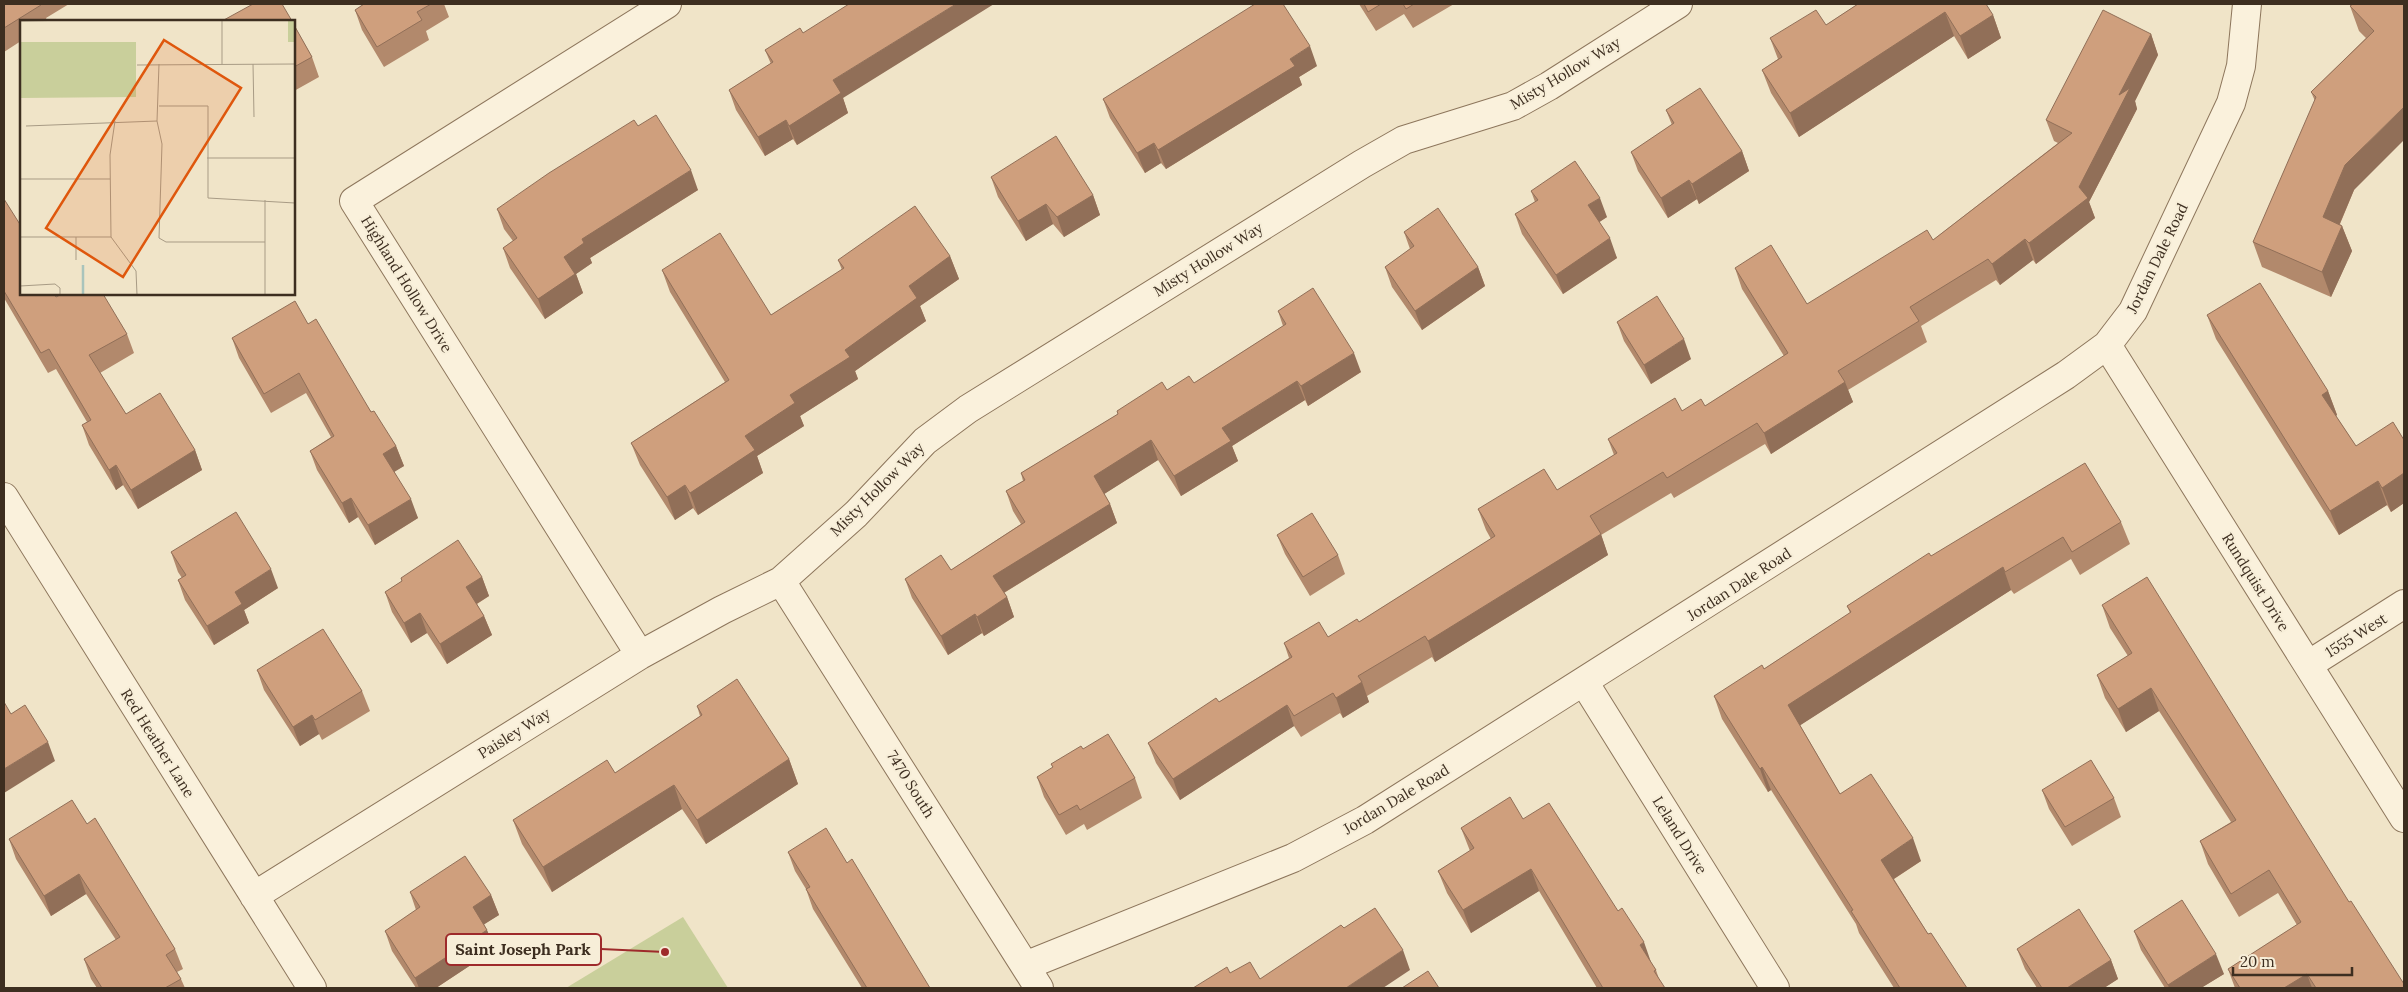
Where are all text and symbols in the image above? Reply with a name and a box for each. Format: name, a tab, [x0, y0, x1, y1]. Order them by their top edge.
inset map	[20, 20, 295, 295]
street label: Misty Hollow Way	[1506, 33, 1624, 113]
street label: Jordan Dale Road	[2122, 200, 2192, 317]
street label: Highland Hollow Drive	[357, 212, 457, 356]
street label: Misty Hollow Way	[1150, 218, 1266, 300]
street label: Misty Hollow Way	[826, 438, 928, 540]
street label: Rundquist Drive	[2218, 529, 2294, 635]
street label: Jordan Dale Road	[1683, 543, 1795, 625]
street label: 1555 West	[2322, 609, 2391, 661]
street label: Red Heather Lane	[117, 685, 199, 801]
street label: Paisley Way	[474, 703, 554, 763]
street label: 7470 South	[883, 747, 939, 821]
street label: Jordan Dale Road	[1339, 760, 1452, 839]
street label: Leland Drive	[1649, 793, 1711, 877]
callout: Saint Joseph Park	[446, 934, 601, 965]
text: Saint Joseph Park	[455, 939, 591, 959]
scale bar	[2233, 944, 2352, 976]
text: 20 m	[2240, 952, 2275, 971]

